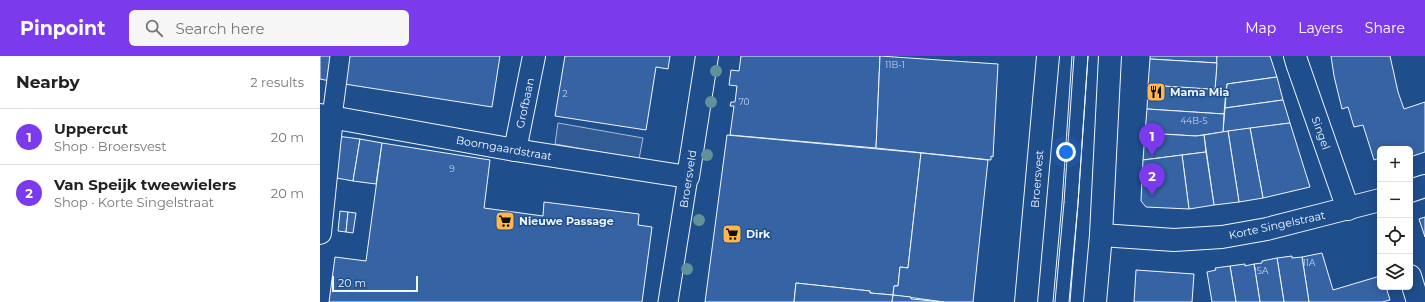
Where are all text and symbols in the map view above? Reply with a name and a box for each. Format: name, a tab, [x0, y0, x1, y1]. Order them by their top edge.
search box	[129, 10, 409, 46]
text: Pinpoint	[20, 17, 105, 40]
icon: search	[143, 17, 165, 39]
text: Search here	[175, 19, 265, 38]
text: Map	[1245, 19, 1276, 37]
text: Layers	[1298, 19, 1343, 37]
text: Share	[1365, 19, 1405, 37]
house number: 11B-1	[885, 59, 905, 70]
text: Nearby	[16, 72, 80, 92]
text: 2 results	[250, 74, 304, 90]
street label: Grofbaan	[513, 76, 537, 130]
restaurant icon: Mama Mia	[1145, 81, 1167, 103]
place label: Mama Mia	[1170, 85, 1230, 99]
house number: 2	[562, 88, 568, 99]
house number: 70	[738, 96, 750, 107]
street label: Singel	[1309, 114, 1333, 152]
house number: 44B-5	[1180, 115, 1208, 126]
text: Uppercut	[54, 119, 128, 138]
pin: 1	[1139, 123, 1165, 156]
text: 1	[26, 129, 32, 145]
text: 20 m	[271, 129, 304, 145]
street label: Boomgaardstraat	[455, 133, 554, 163]
text: Shop · Broersvest	[54, 138, 166, 154]
your location	[1056, 142, 1076, 162]
map controls	[1377, 146, 1413, 290]
button: +	[1377, 146, 1413, 182]
street label: Broersveld	[677, 149, 699, 209]
street label: Broersvest	[1027, 149, 1047, 209]
house number: 9	[449, 163, 455, 174]
pin: 2	[1139, 163, 1165, 196]
text: Van Speijk tweewielers	[54, 175, 236, 194]
button: −	[1377, 182, 1413, 218]
text: 2	[25, 185, 33, 201]
text: 20 m	[271, 185, 304, 201]
text: Shop · Korte Singelstraat	[54, 194, 214, 210]
street label: Korte Singelstraat	[1227, 208, 1327, 242]
supermarket icon: Nieuwe Passage	[494, 210, 516, 232]
place label: Nieuwe Passage	[519, 214, 614, 228]
button: locate	[1377, 218, 1413, 254]
supermarket icon: Dirk	[721, 223, 743, 245]
place label: Dirk	[746, 227, 771, 241]
button: layers	[1377, 254, 1413, 290]
house number: 11A	[1303, 257, 1316, 268]
house number: 15A	[1254, 265, 1269, 276]
scale bar	[332, 274, 418, 293]
text: 20 m	[338, 276, 366, 290]

